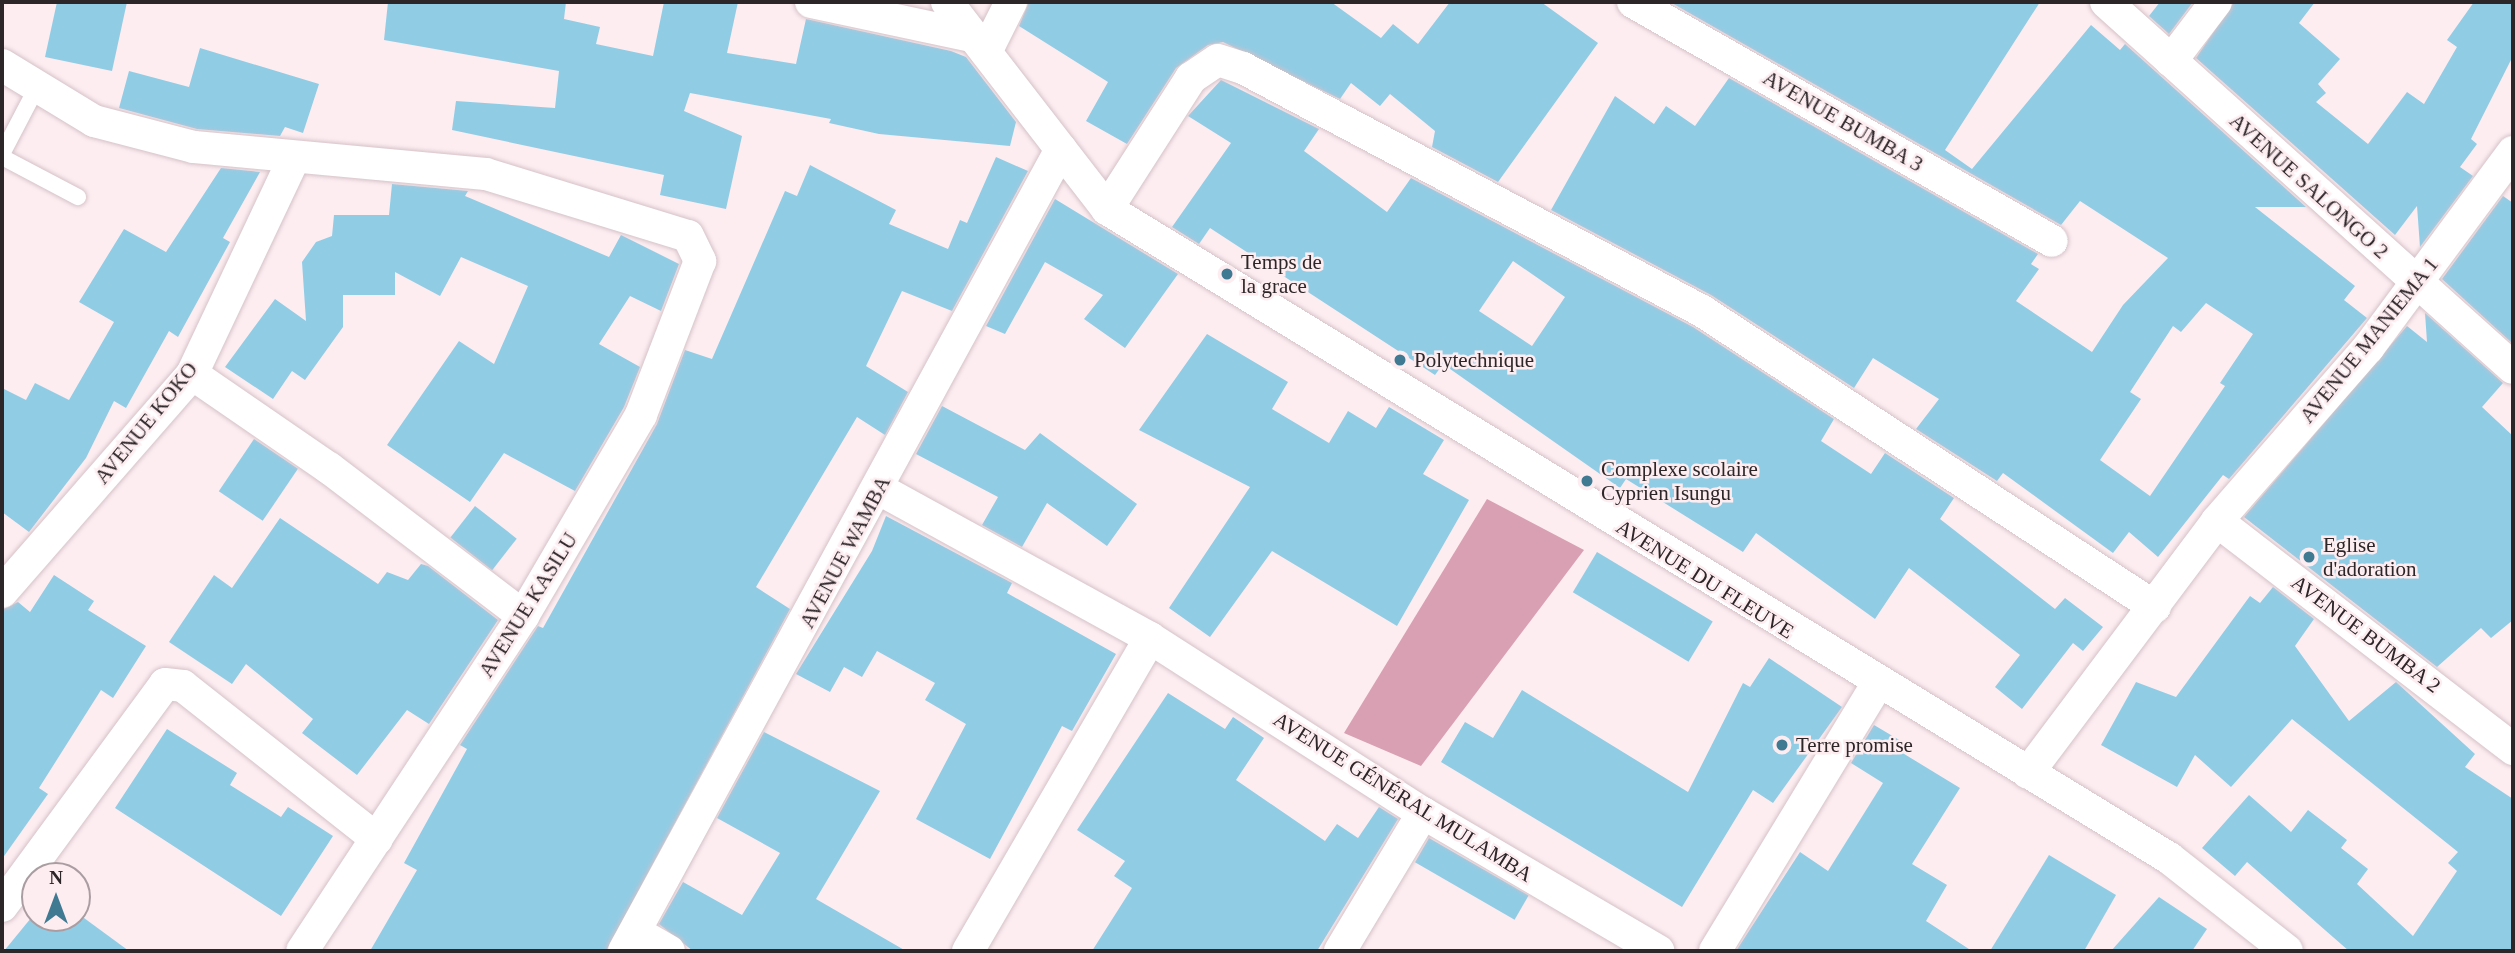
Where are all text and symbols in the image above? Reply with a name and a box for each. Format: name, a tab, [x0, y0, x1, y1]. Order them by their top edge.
street label: AVENUE BUMBA 3	[1758, 65, 1928, 177]
street label: AVENUE SALONGO 2	[2224, 108, 2394, 264]
place label: Temps de la grace	[1241, 249, 1322, 299]
street label: AVENUE MANIEMA 1	[2294, 252, 2444, 428]
marker: Temps de la grace	[1219, 266, 1235, 282]
place label: Polytechnique	[1414, 347, 1534, 373]
marker: Polytechnique	[1392, 352, 1408, 368]
street label: AVENUE KOKO	[89, 357, 203, 489]
place label: Complexe scolaire Cyprien Isungu	[1601, 456, 1758, 506]
street label: AVENUE WAMBA	[794, 471, 896, 633]
marker: Complexe scolaire Cyprien Isungu	[1579, 473, 1595, 489]
street label: AVENUE DU FLEUVE	[1611, 514, 1799, 644]
street label: AVENUE KASILU	[473, 528, 583, 682]
place label: Eglise d'adoration	[2323, 532, 2417, 582]
marker: Eglise d'adoration	[2301, 549, 2317, 565]
street label: AVENUE BUMBA 2	[2286, 569, 2446, 699]
street label: AVENUE GÉNÉRAL MULAMBA	[1268, 706, 1538, 888]
place label: Terre promise	[1796, 732, 1913, 758]
marker: Terre promise	[1774, 737, 1790, 753]
north arrow	[21, 862, 91, 932]
text: N	[49, 867, 63, 888]

